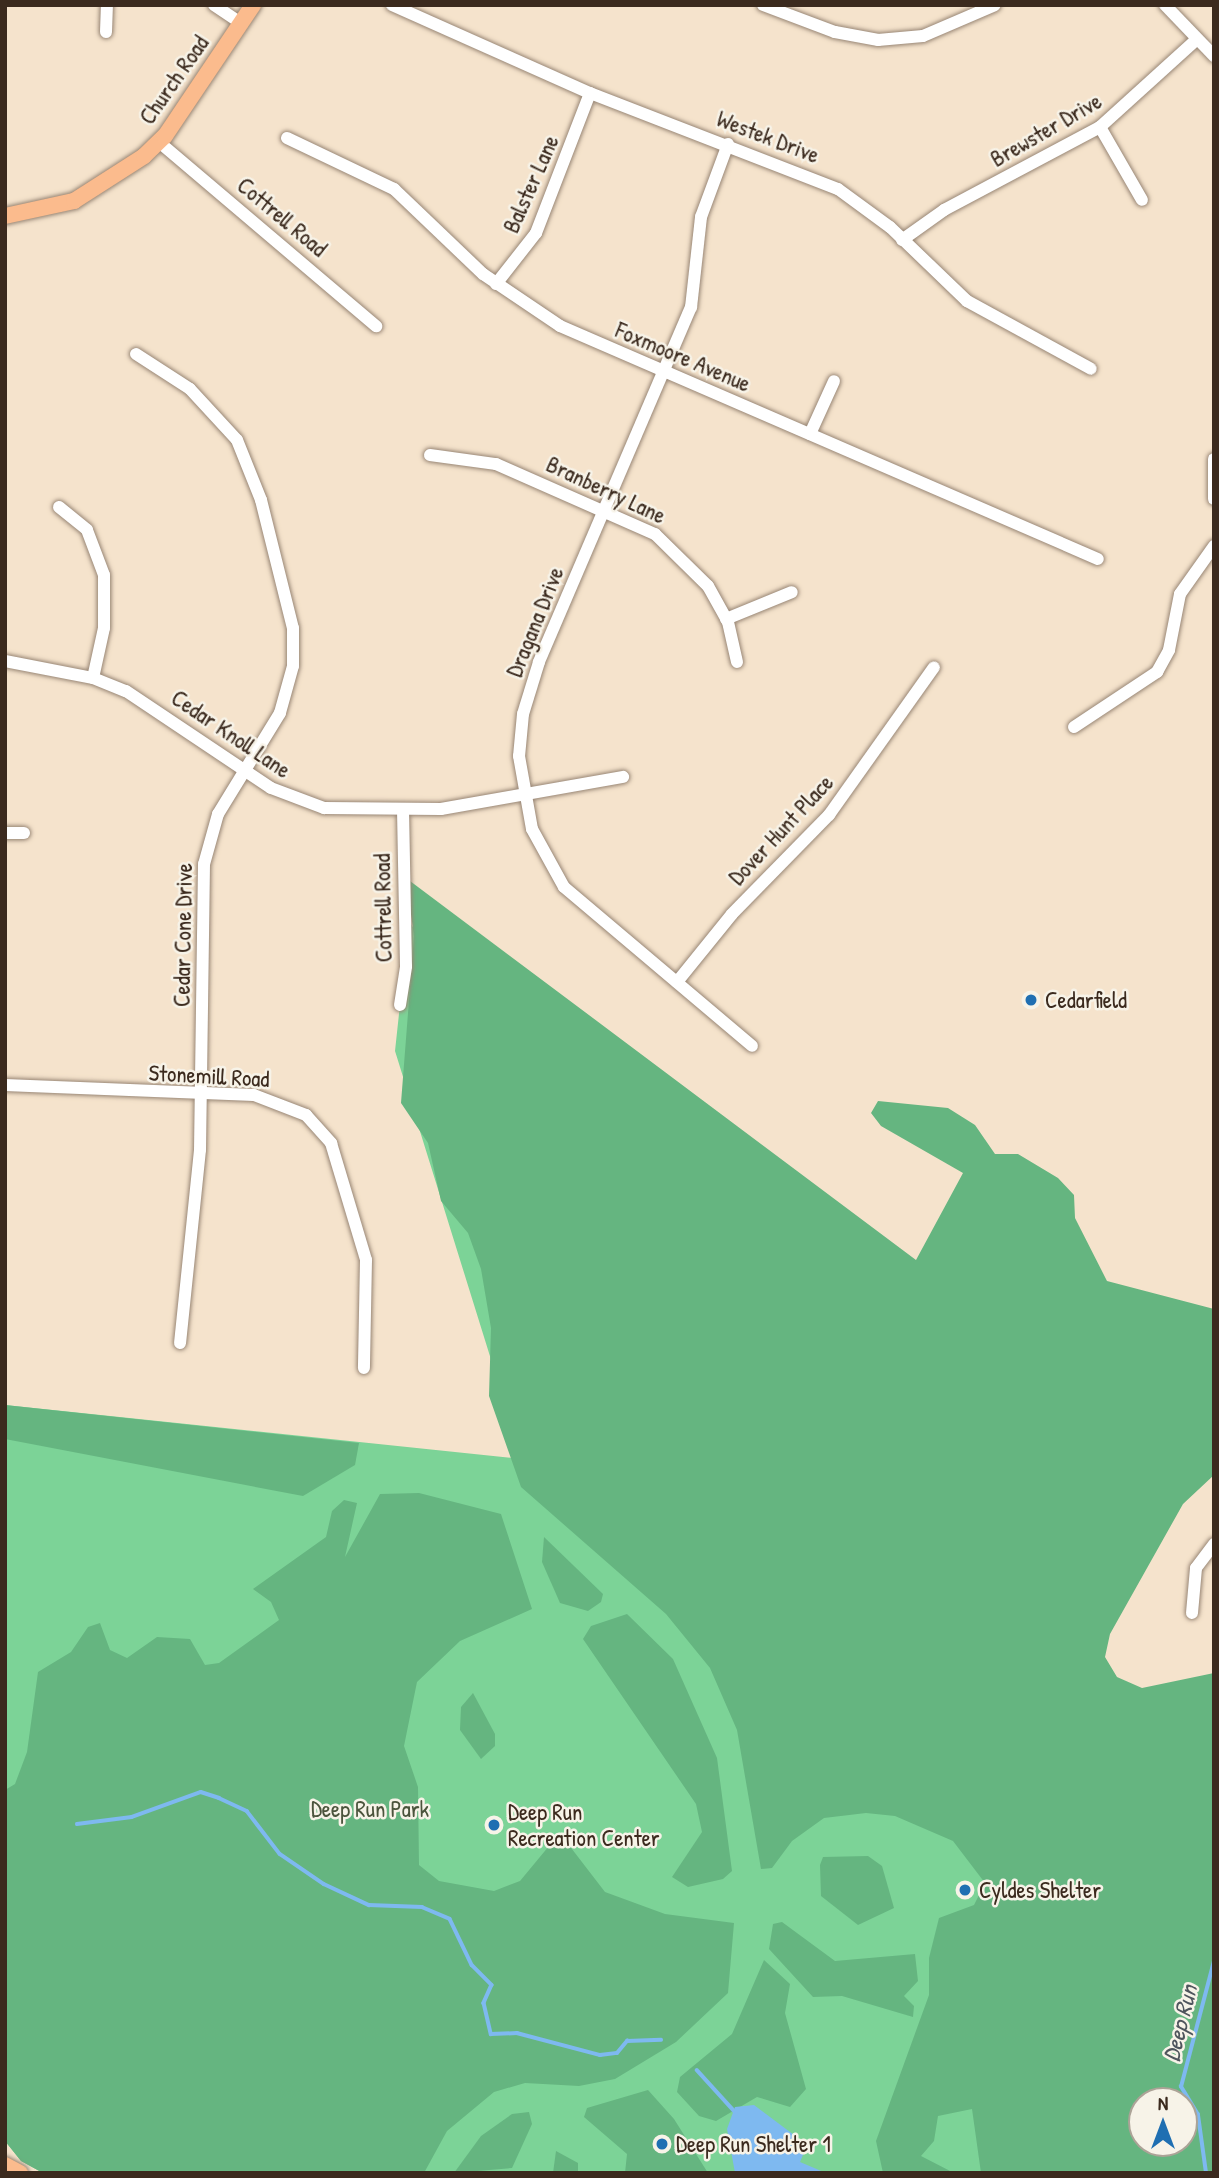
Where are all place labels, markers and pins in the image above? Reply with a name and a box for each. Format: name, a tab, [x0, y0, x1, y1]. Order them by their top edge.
place label: Cedarfield	[1045, 986, 1127, 1014]
marker: Cedarfield	[1023, 992, 1039, 1008]
place label: Deep Run Recreation Center	[508, 1798, 660, 1852]
marker: Deep Run Recreation Center	[486, 1817, 502, 1833]
place label: Cyldes Shelter	[979, 1876, 1101, 1904]
marker: Cyldes Shelter	[957, 1882, 973, 1898]
place label: Deep Run Shelter 1	[676, 2130, 831, 2158]
marker: Deep Run Shelter 1	[654, 2136, 670, 2152]

